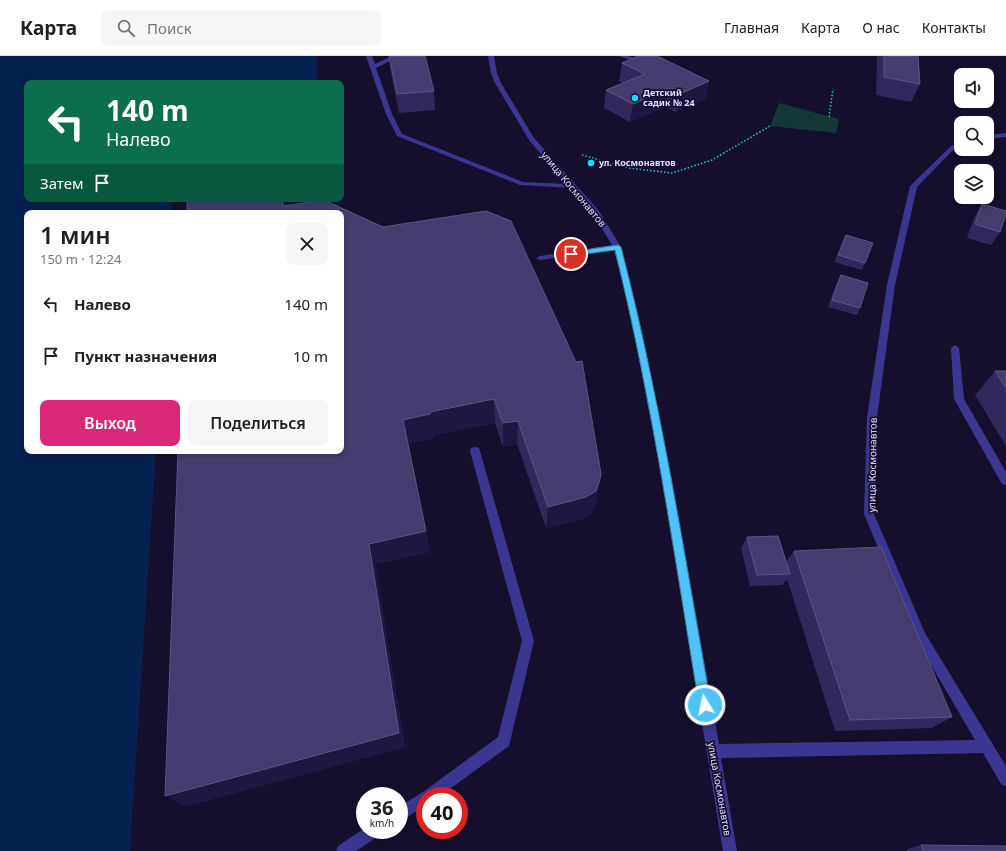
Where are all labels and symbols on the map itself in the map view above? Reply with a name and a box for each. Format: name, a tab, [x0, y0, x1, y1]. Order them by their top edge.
place label: Детский садик № 24	[643, 86, 695, 109]
marker: Детский садик № 24	[630, 93, 640, 103]
street label: улица Космонавтов	[538, 148, 610, 230]
place label: ул. Космонавтов	[598, 156, 676, 169]
marker: ул. Космонавтов	[586, 158, 596, 168]
pin	[554, 237, 588, 271]
street label: улица Космонавтов	[864, 417, 880, 513]
position arrow	[684, 684, 726, 726]
street label: улица Космонавтов	[705, 741, 735, 837]
speed limit sign: 40	[416, 787, 468, 839]

